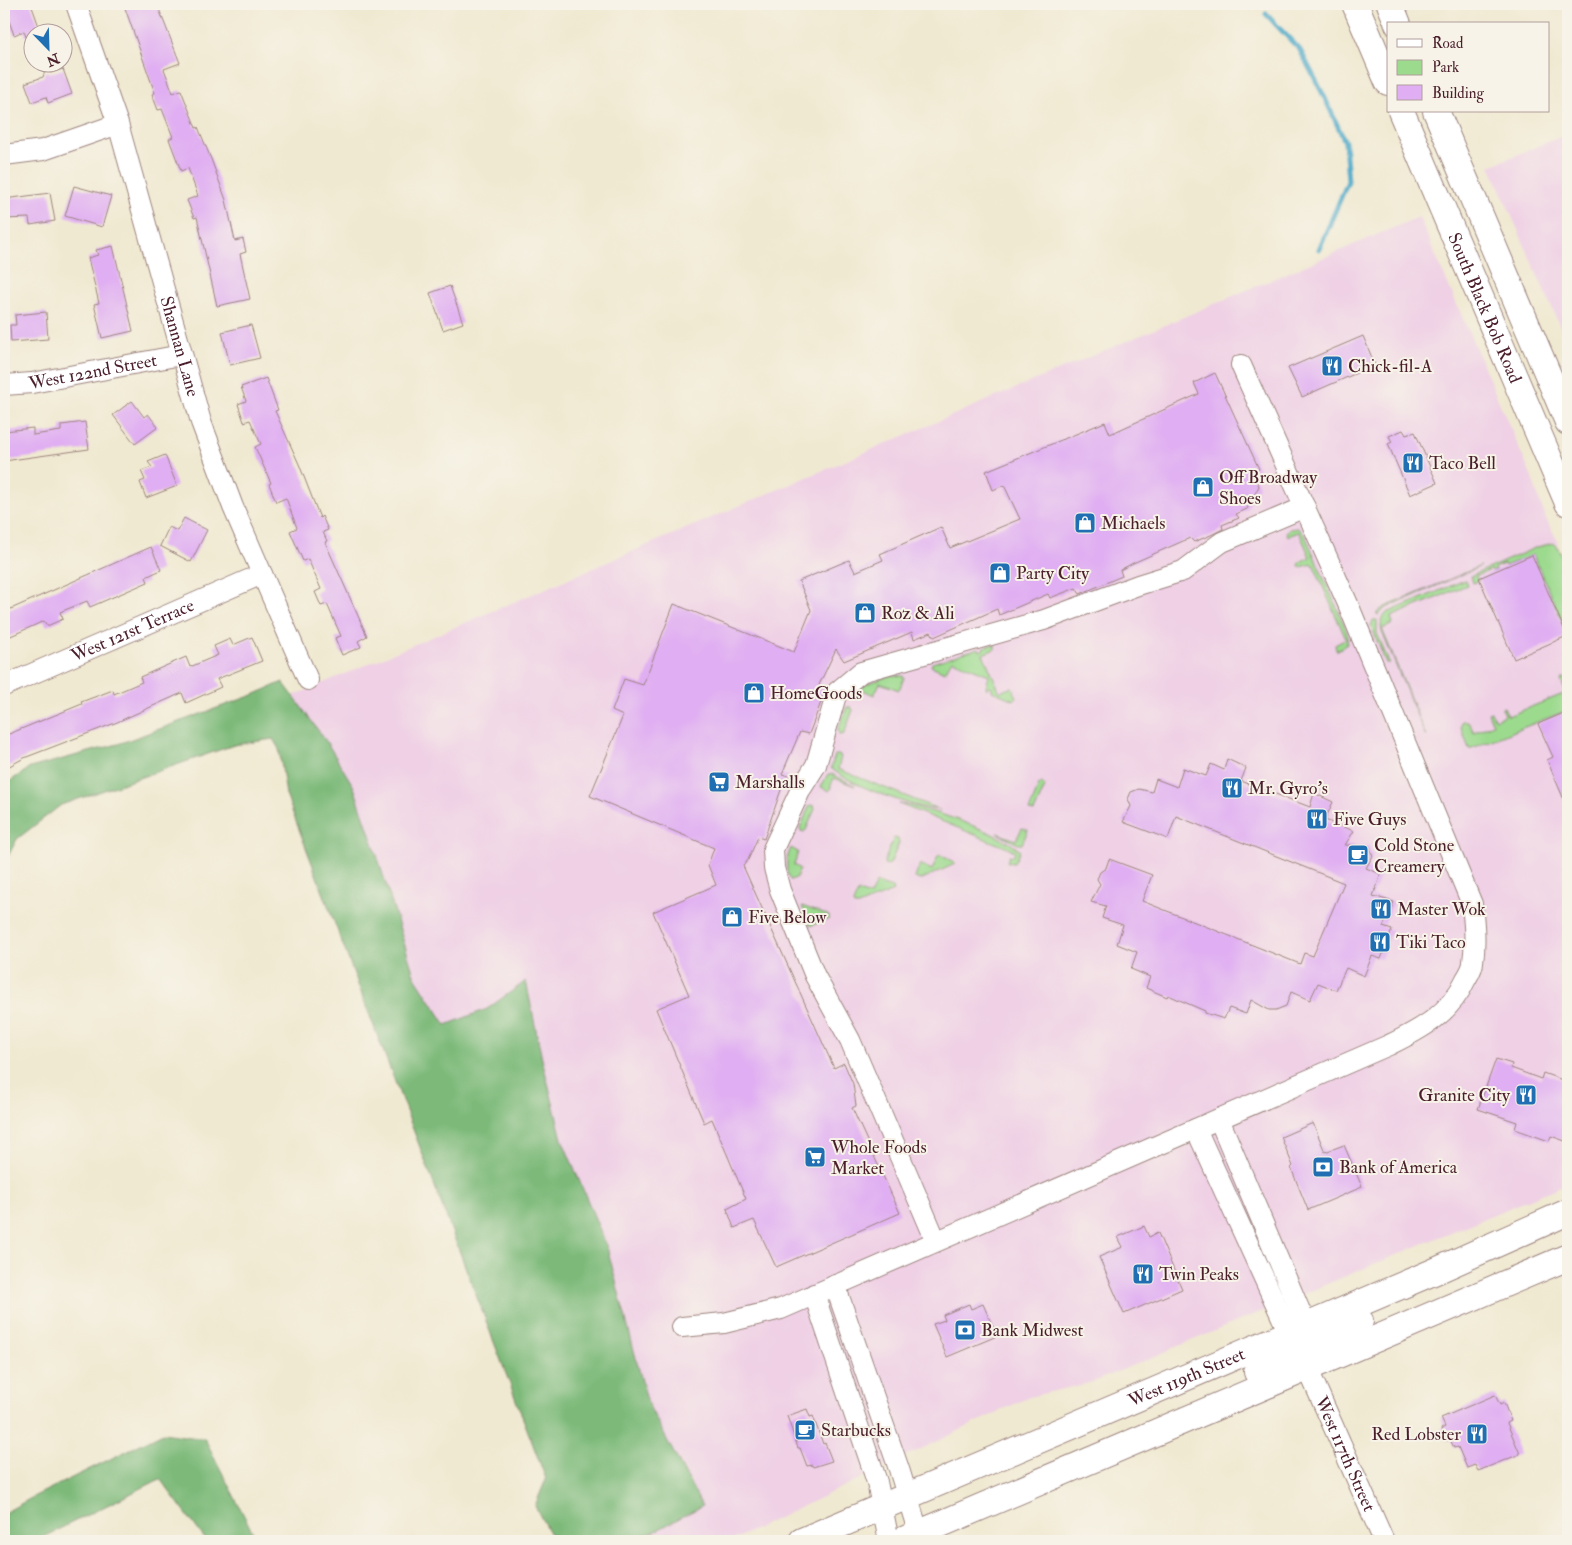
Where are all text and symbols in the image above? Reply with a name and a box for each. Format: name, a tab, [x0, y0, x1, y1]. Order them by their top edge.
north arrow	[22, 22, 72, 72]
legend	[1387, 22, 1550, 112]
text: Road	[1432, 34, 1464, 53]
text: N	[43, 49, 63, 70]
text: Park	[1432, 58, 1459, 77]
text: Building	[1432, 84, 1484, 103]
street label: South Black Bob Road	[1443, 229, 1527, 387]
street label: Shannan Lane	[155, 294, 205, 400]
street label: West 122nd Street	[26, 348, 159, 395]
restaurant icon: Chick-fil-A	[1320, 354, 1344, 378]
place label: Chick-fil-A	[1348, 355, 1433, 378]
restaurant icon: Taco Bell	[1401, 451, 1425, 475]
place label: Taco Bell	[1429, 452, 1496, 475]
place label: Off Broadway Shoes	[1219, 466, 1318, 510]
shop icon: Off Broadway Shoes	[1191, 475, 1215, 499]
shop icon: Michaels	[1073, 511, 1097, 535]
place label: Michaels	[1101, 512, 1166, 535]
shop icon: Party City	[988, 561, 1012, 585]
place label: Party City	[1016, 562, 1090, 585]
street label: West 121st Terrace	[66, 593, 198, 668]
shop icon: Roz & Ali	[853, 601, 877, 625]
place label: Roz & Ali	[881, 602, 955, 625]
shop icon: HomeGoods	[742, 681, 766, 705]
place label: HomeGoods	[770, 682, 862, 705]
supermarket icon: Marshalls	[707, 770, 731, 794]
place label: Marshalls	[735, 771, 805, 794]
restaurant icon: Mr. Gyro's	[1220, 776, 1244, 800]
place label: Mr. Gyro's	[1248, 777, 1328, 800]
restaurant icon: Five Guys	[1305, 807, 1329, 831]
place label: Five Guys	[1333, 808, 1406, 831]
place label: Cold Stone Creamery	[1374, 834, 1455, 878]
cafe icon: Cold Stone Creamery	[1346, 843, 1370, 867]
restaurant icon: Master Wok	[1369, 897, 1393, 921]
place label: Master Wok	[1397, 898, 1486, 921]
shop icon: Five Below	[720, 905, 744, 929]
place label: Five Below	[748, 906, 827, 929]
restaurant icon: Tiki Taco	[1368, 930, 1392, 954]
place label: Tiki Taco	[1396, 931, 1466, 954]
restaurant icon: Granite City	[1514, 1083, 1538, 1107]
place label: Granite City	[1418, 1084, 1511, 1107]
place label: Whole Foods Market	[830, 1136, 927, 1180]
supermarket icon: Whole Foods Market	[803, 1145, 827, 1169]
bank icon: Bank of America	[1311, 1155, 1335, 1179]
place label: Bank of America	[1339, 1156, 1458, 1179]
restaurant icon: Twin Peaks	[1131, 1262, 1155, 1286]
place label: Twin Peaks	[1159, 1263, 1239, 1286]
bank icon: Bank Midwest	[953, 1318, 977, 1342]
place label: Bank Midwest	[981, 1319, 1083, 1342]
street label: West 119th Street	[1124, 1342, 1249, 1413]
street label: West 117th Street	[1309, 1392, 1381, 1515]
cafe icon: Starbucks	[793, 1418, 817, 1442]
place label: Starbucks	[821, 1419, 891, 1442]
restaurant icon: Red Lobster	[1465, 1422, 1489, 1446]
place label: Red Lobster	[1371, 1423, 1461, 1446]

